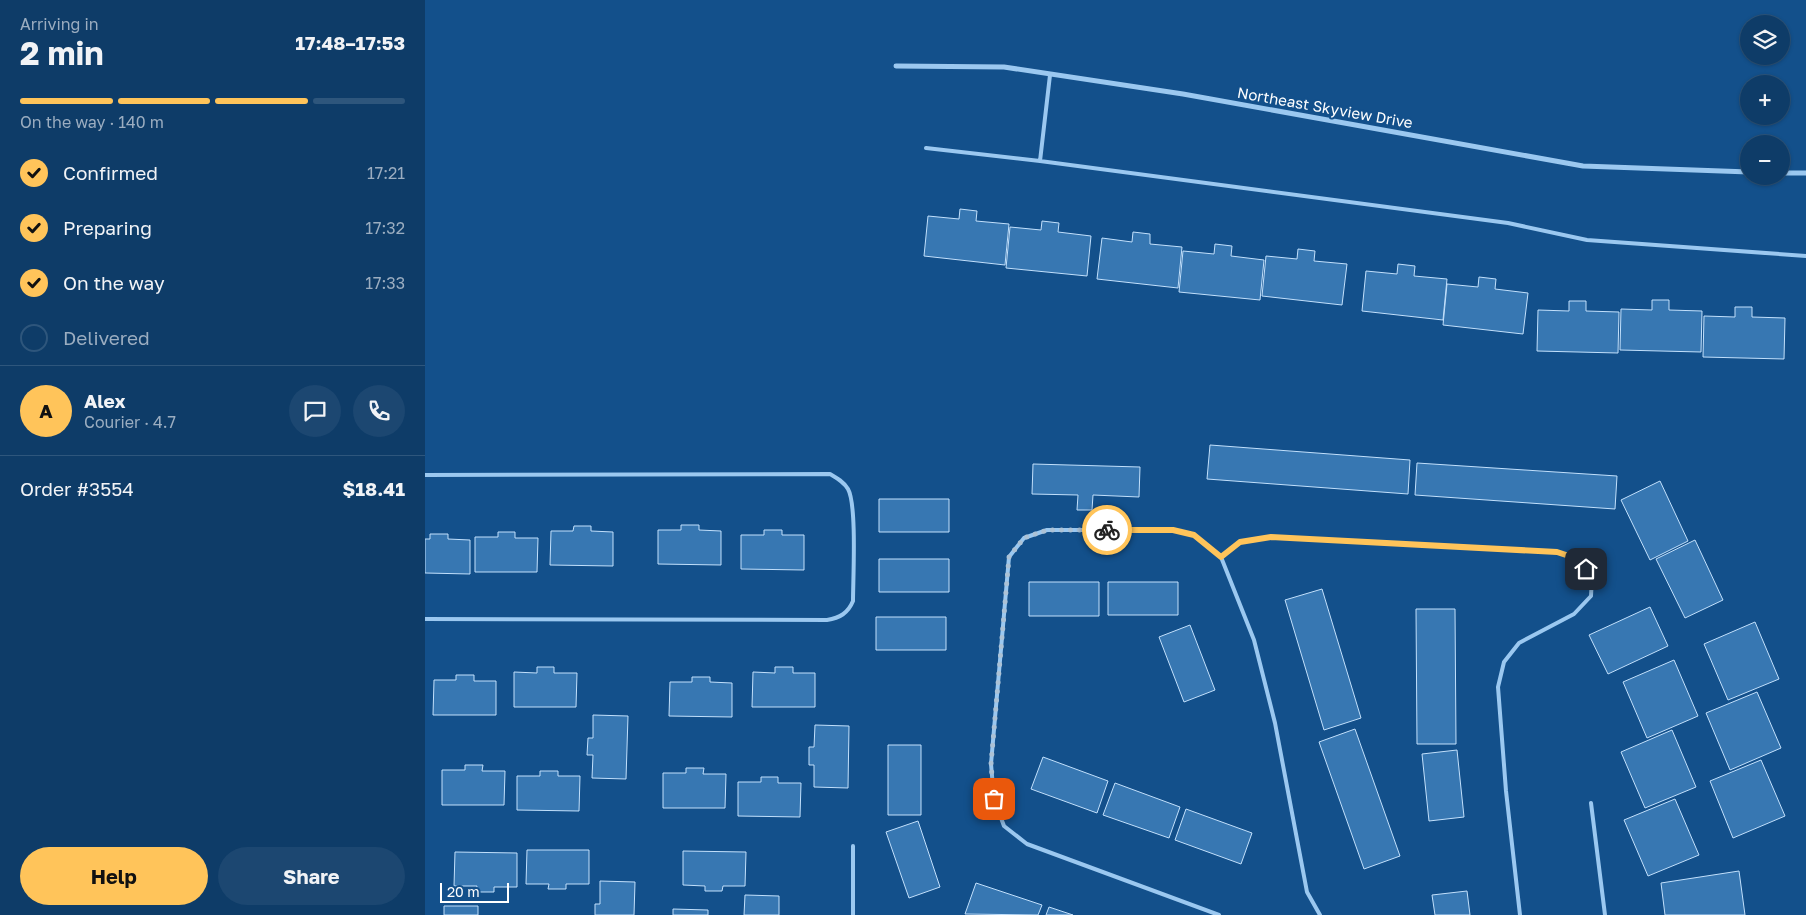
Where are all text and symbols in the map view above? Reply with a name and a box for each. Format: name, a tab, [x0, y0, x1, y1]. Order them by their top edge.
text: Arriving in	[20, 14, 99, 34]
map controls	[1740, 15, 1790, 185]
button: layers	[1740, 15, 1790, 65]
text: 17:48–17:53	[295, 31, 405, 54]
text: 2 min	[20, 34, 104, 72]
button: +	[1740, 75, 1790, 125]
street label: Northeast Skyview Drive	[1236, 83, 1414, 131]
text: On the way · 140 m	[20, 112, 164, 132]
button: −	[1740, 135, 1790, 185]
icon: check	[20, 159, 48, 187]
text: Confirmed	[63, 161, 158, 184]
text: 17:21	[367, 163, 405, 183]
icon: check	[20, 214, 48, 242]
text: Preparing	[63, 216, 152, 239]
text: 17:32	[365, 218, 405, 238]
icon: check	[20, 269, 48, 297]
text: On the way	[63, 271, 165, 294]
text: 17:33	[365, 273, 405, 293]
text: Delivered	[63, 326, 150, 349]
button: chat	[289, 385, 341, 437]
button: phone	[353, 385, 405, 437]
text: Alex	[84, 389, 125, 412]
text: A	[39, 399, 53, 422]
text: Courier · 4.7	[84, 412, 176, 432]
text: Order #3554	[20, 477, 134, 500]
text: $18.41	[343, 477, 405, 500]
courier	[1082, 505, 1132, 555]
icon: bike	[1093, 516, 1121, 544]
pin	[1565, 548, 1607, 590]
icon: home	[1572, 555, 1600, 583]
pin	[973, 778, 1015, 820]
icon: bag	[980, 785, 1008, 813]
button: Help	[20, 847, 208, 905]
button: Share	[218, 847, 405, 905]
scale bar	[440, 880, 509, 903]
text: 20 m	[447, 883, 480, 900]

